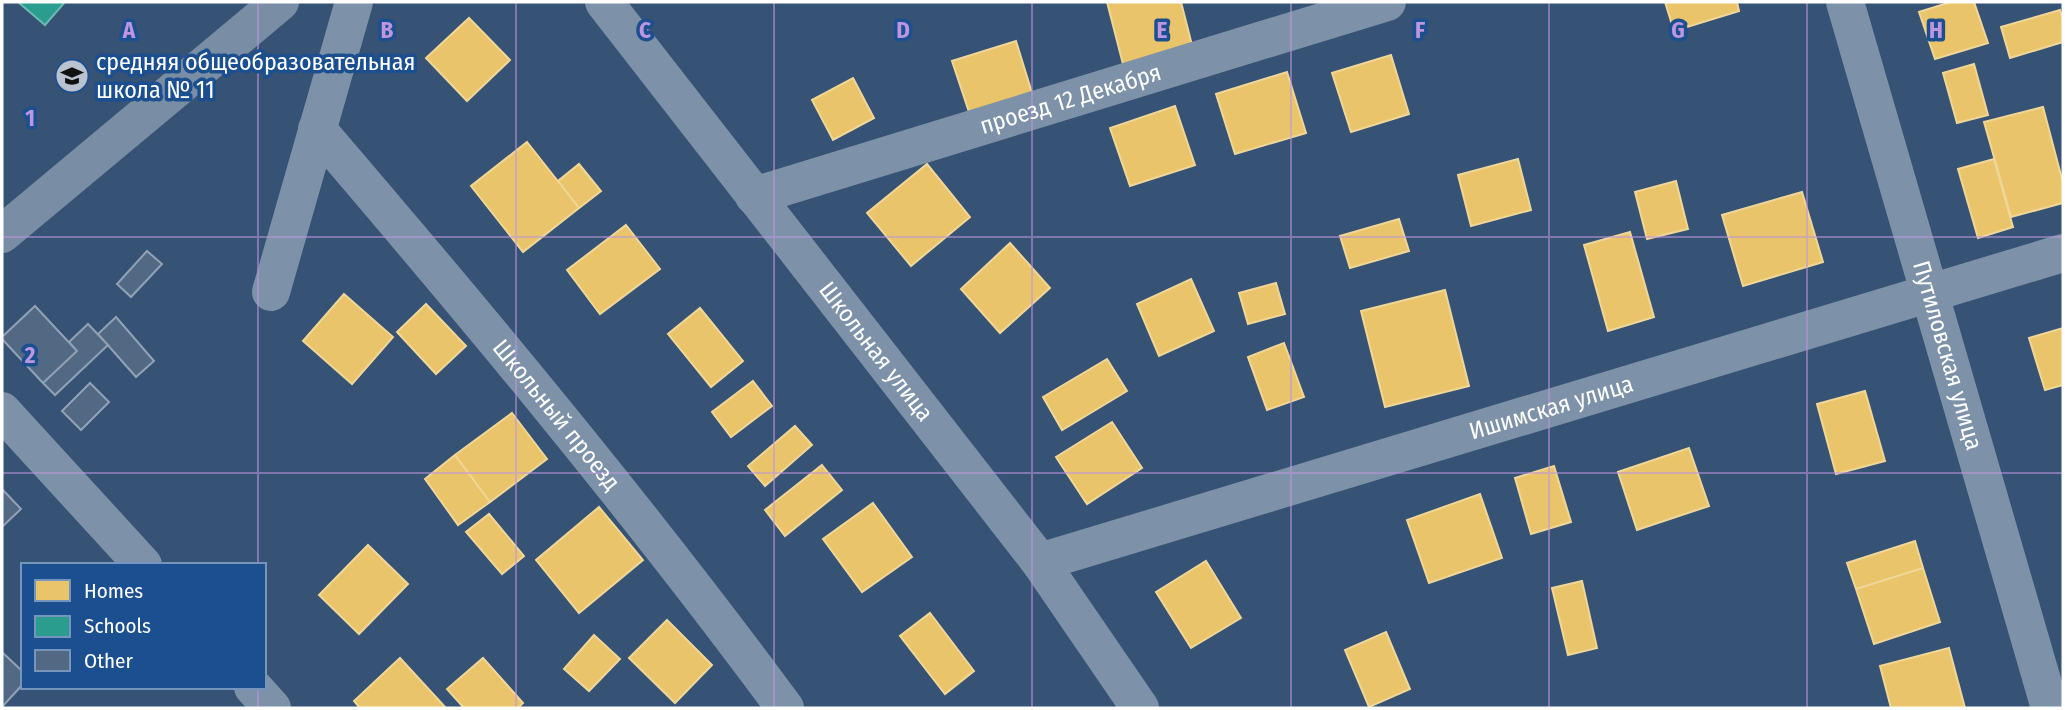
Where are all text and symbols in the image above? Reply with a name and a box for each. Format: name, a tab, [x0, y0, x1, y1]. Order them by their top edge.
text: A	[122, 16, 136, 44]
text: B	[381, 16, 394, 44]
text: C	[639, 16, 651, 44]
text: D	[896, 16, 910, 44]
text: E	[1157, 16, 1168, 44]
text: F	[1415, 16, 1425, 44]
text: G	[1671, 16, 1685, 44]
text: H	[1929, 16, 1943, 44]
place label: средняя общеобразовательная школа № 11	[96, 48, 415, 104]
school or university icon: средняя общеобразовательная школа № 11	[53, 57, 91, 95]
street label: проезд 12 Декабря	[976, 58, 1164, 140]
text: 1	[25, 104, 35, 132]
street label: Путиловская улица	[1907, 258, 1988, 453]
street label: Школьная улица	[813, 276, 939, 427]
street label: Школьный проезд	[487, 334, 626, 496]
text: 2	[24, 341, 36, 369]
street label: Ишимская улица	[1466, 370, 1637, 446]
legend	[21, 563, 266, 689]
text: Homes	[84, 578, 143, 604]
text: Schools	[84, 613, 151, 639]
text: Other	[84, 648, 133, 674]

